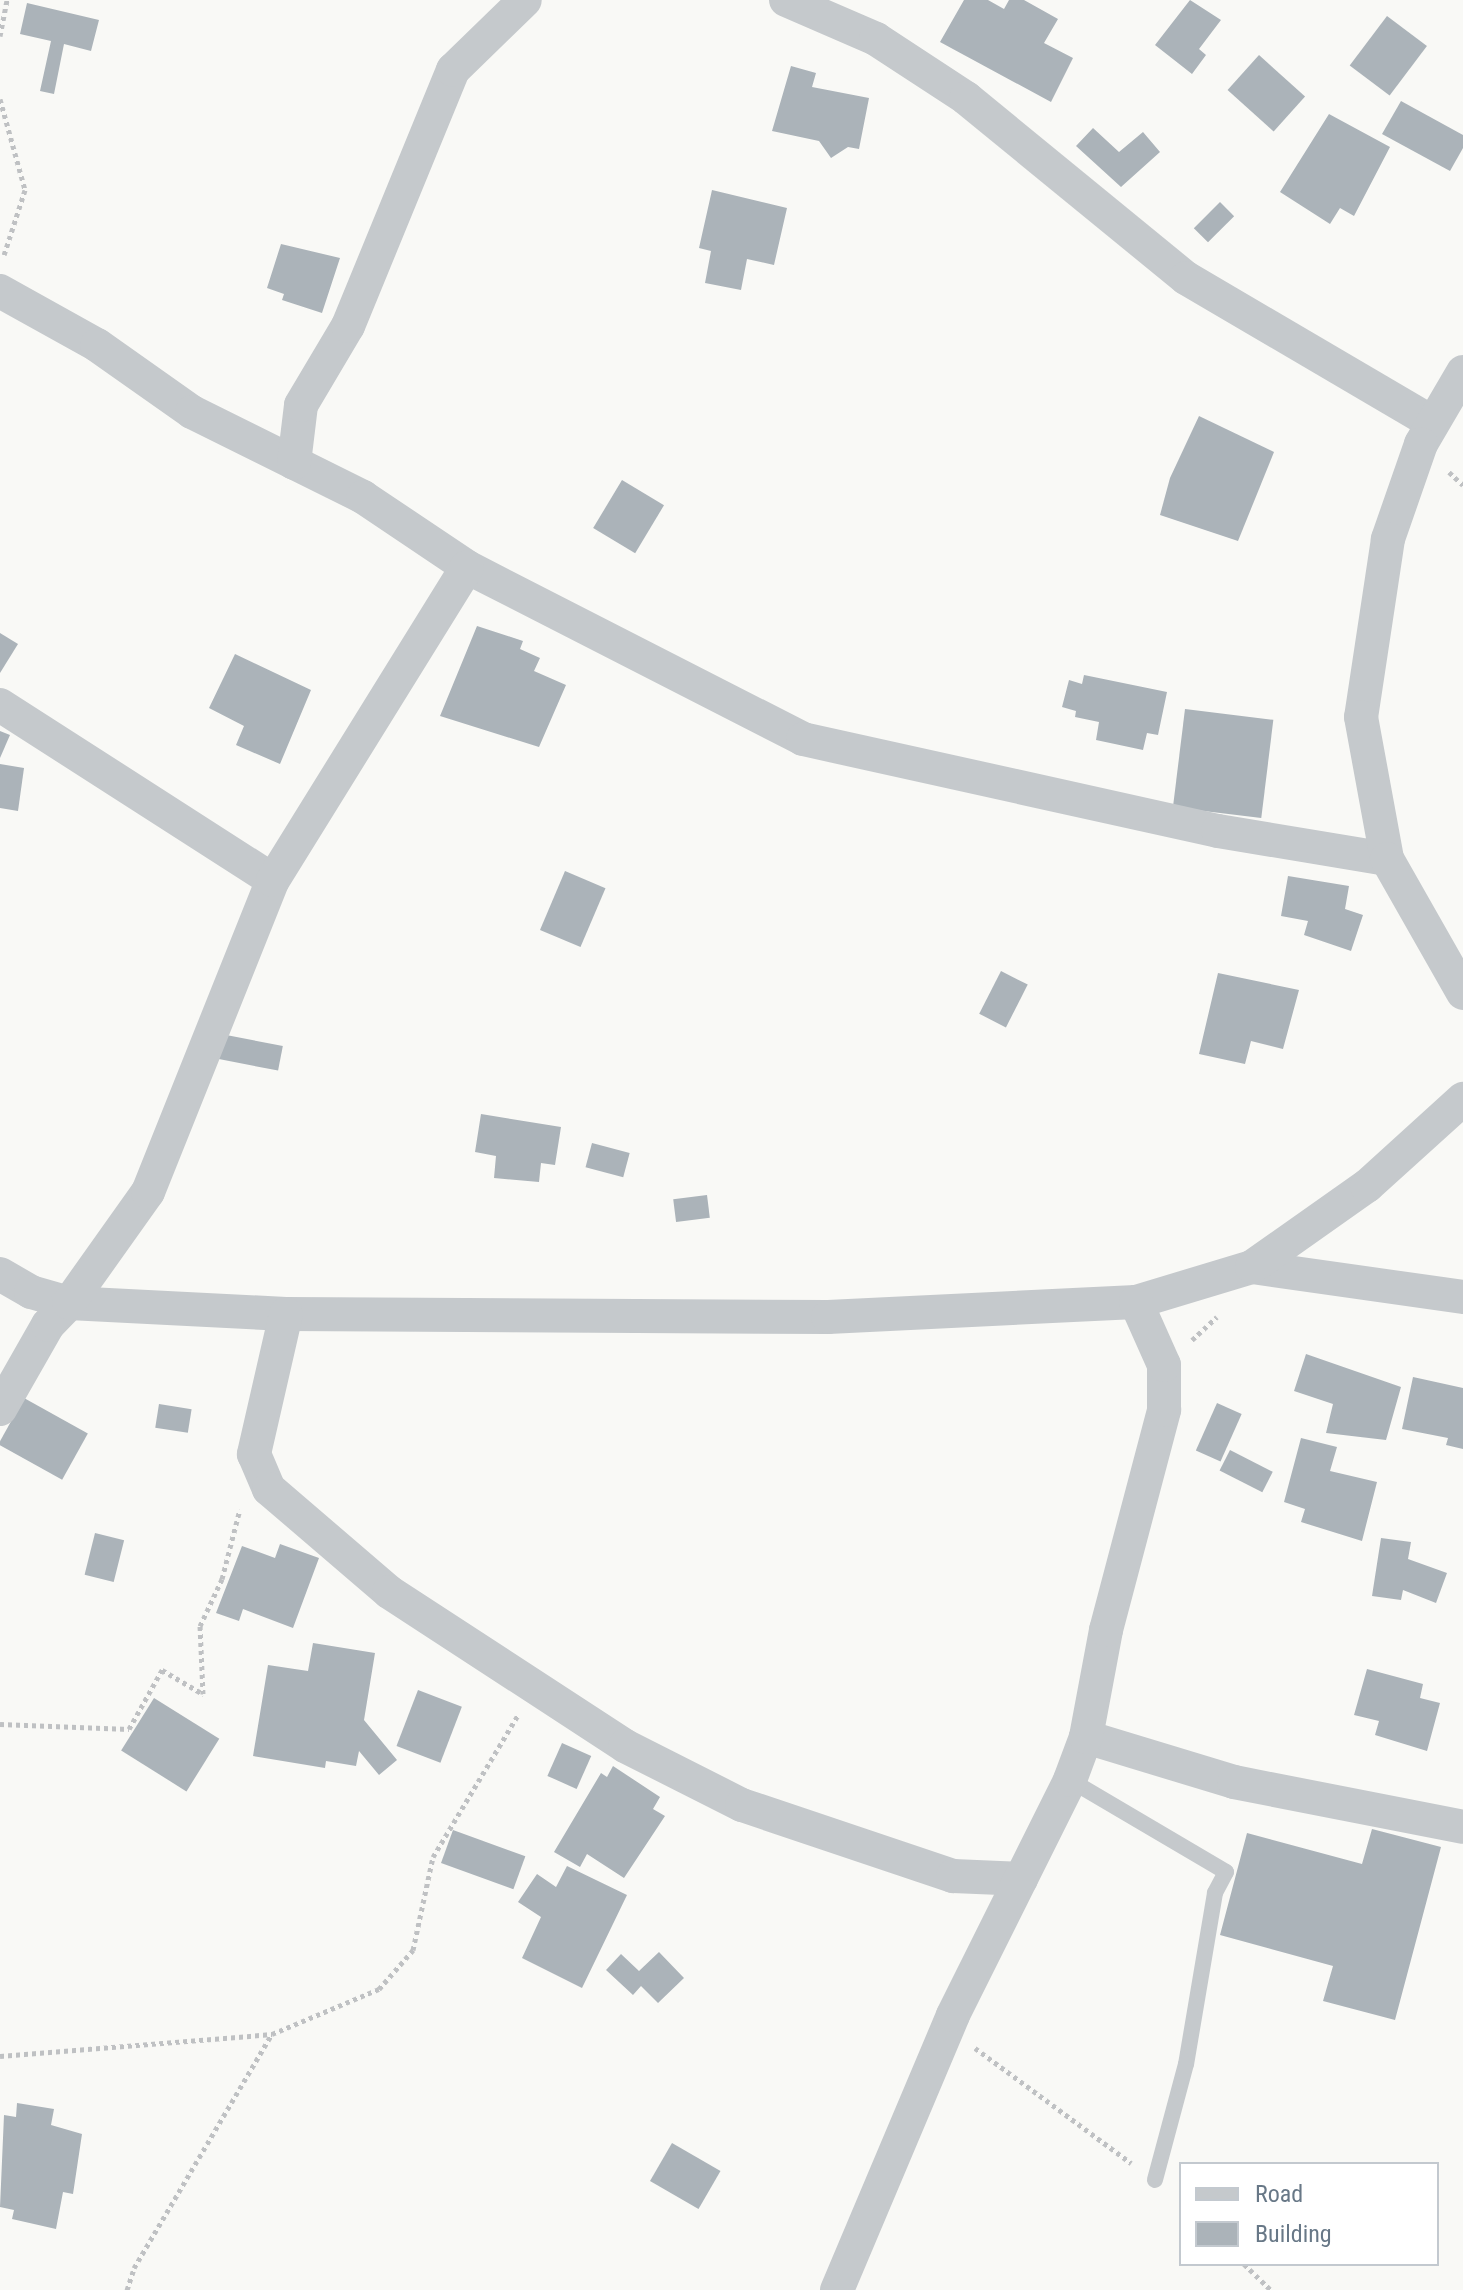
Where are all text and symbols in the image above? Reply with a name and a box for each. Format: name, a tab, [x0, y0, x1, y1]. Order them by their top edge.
legend	[1179, 2162, 1439, 2266]
text: Road	[1255, 2180, 1303, 2208]
text: Building	[1255, 2220, 1332, 2248]

